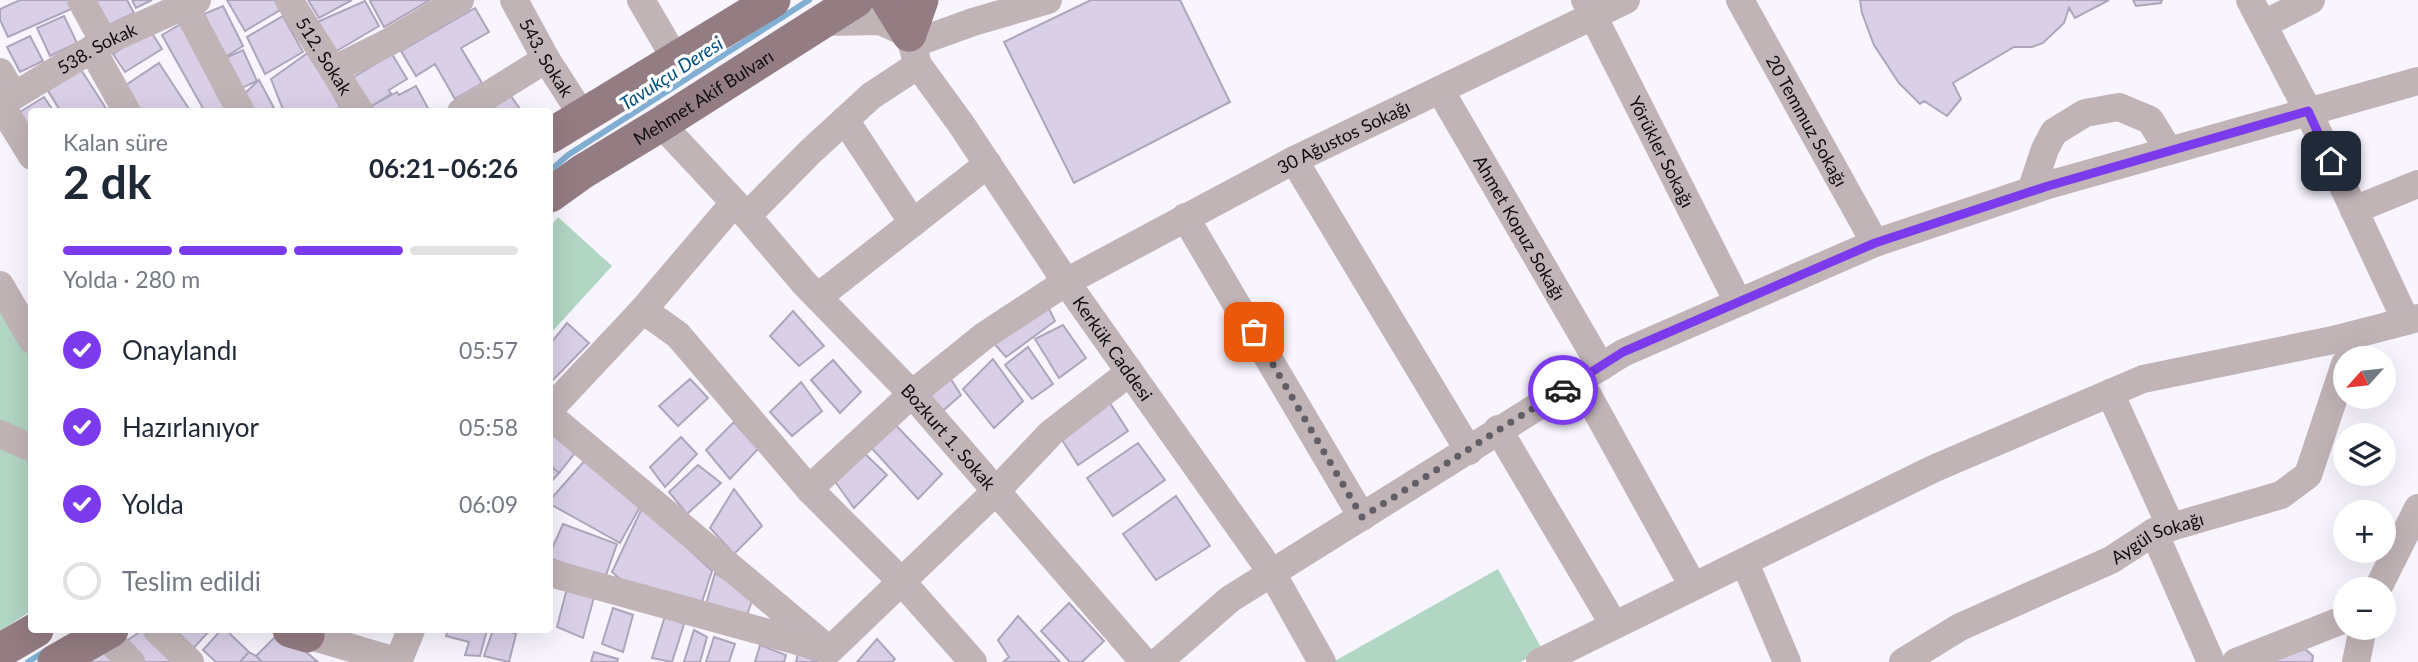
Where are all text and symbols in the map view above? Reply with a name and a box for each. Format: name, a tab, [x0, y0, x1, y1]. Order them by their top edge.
street label: 512. Sokak	[292, 13, 357, 99]
street label: 543. Sokak	[515, 14, 579, 101]
street label: 538. Sokak	[53, 17, 141, 79]
water label: Tavukçu Deresi	[615, 31, 727, 115]
street label: Mehmet Akif Bulvarı	[629, 44, 777, 149]
street label: 20 Temmuz Sokağı	[1762, 51, 1852, 190]
street label: Yörükler Sokağı	[1625, 92, 1699, 211]
street label: 30 Ağustos Sokağı	[1273, 95, 1413, 178]
text: Kalan süre	[63, 128, 168, 156]
pin	[2301, 131, 2361, 191]
icon: home	[2312, 142, 2350, 180]
street label: Ahmet Kopuz Sokağı	[1469, 151, 1571, 304]
text: 06:21–06:26	[369, 152, 518, 184]
text: 2 dk	[63, 154, 152, 209]
text: Yolda · 280 m	[63, 265, 200, 293]
street label: Kerkük Caddesi	[1068, 292, 1157, 405]
pin	[1224, 302, 1284, 362]
icon: bag	[1235, 313, 1273, 351]
icon: check	[63, 331, 101, 369]
text: Onaylandı	[122, 334, 237, 366]
text: 05:57	[459, 336, 518, 364]
north arrow	[2333, 346, 2396, 410]
map controls	[2333, 346, 2396, 640]
courier	[1528, 355, 1598, 425]
icon: car	[1544, 371, 1582, 409]
street label: Bozkurt 1. Sokak	[897, 379, 1001, 495]
icon: check	[63, 408, 101, 446]
text: Hazırlanıyor	[122, 411, 259, 443]
text: 05:58	[459, 413, 518, 441]
button: layers	[2333, 423, 2396, 486]
icon: check	[63, 485, 101, 523]
text: Yolda	[122, 488, 184, 520]
text: 06:09	[459, 490, 518, 518]
button: +	[2333, 500, 2396, 563]
street label: Aygül Sokağı	[2106, 507, 2206, 568]
text: Teslim edildi	[122, 565, 261, 597]
button: −	[2333, 577, 2396, 640]

